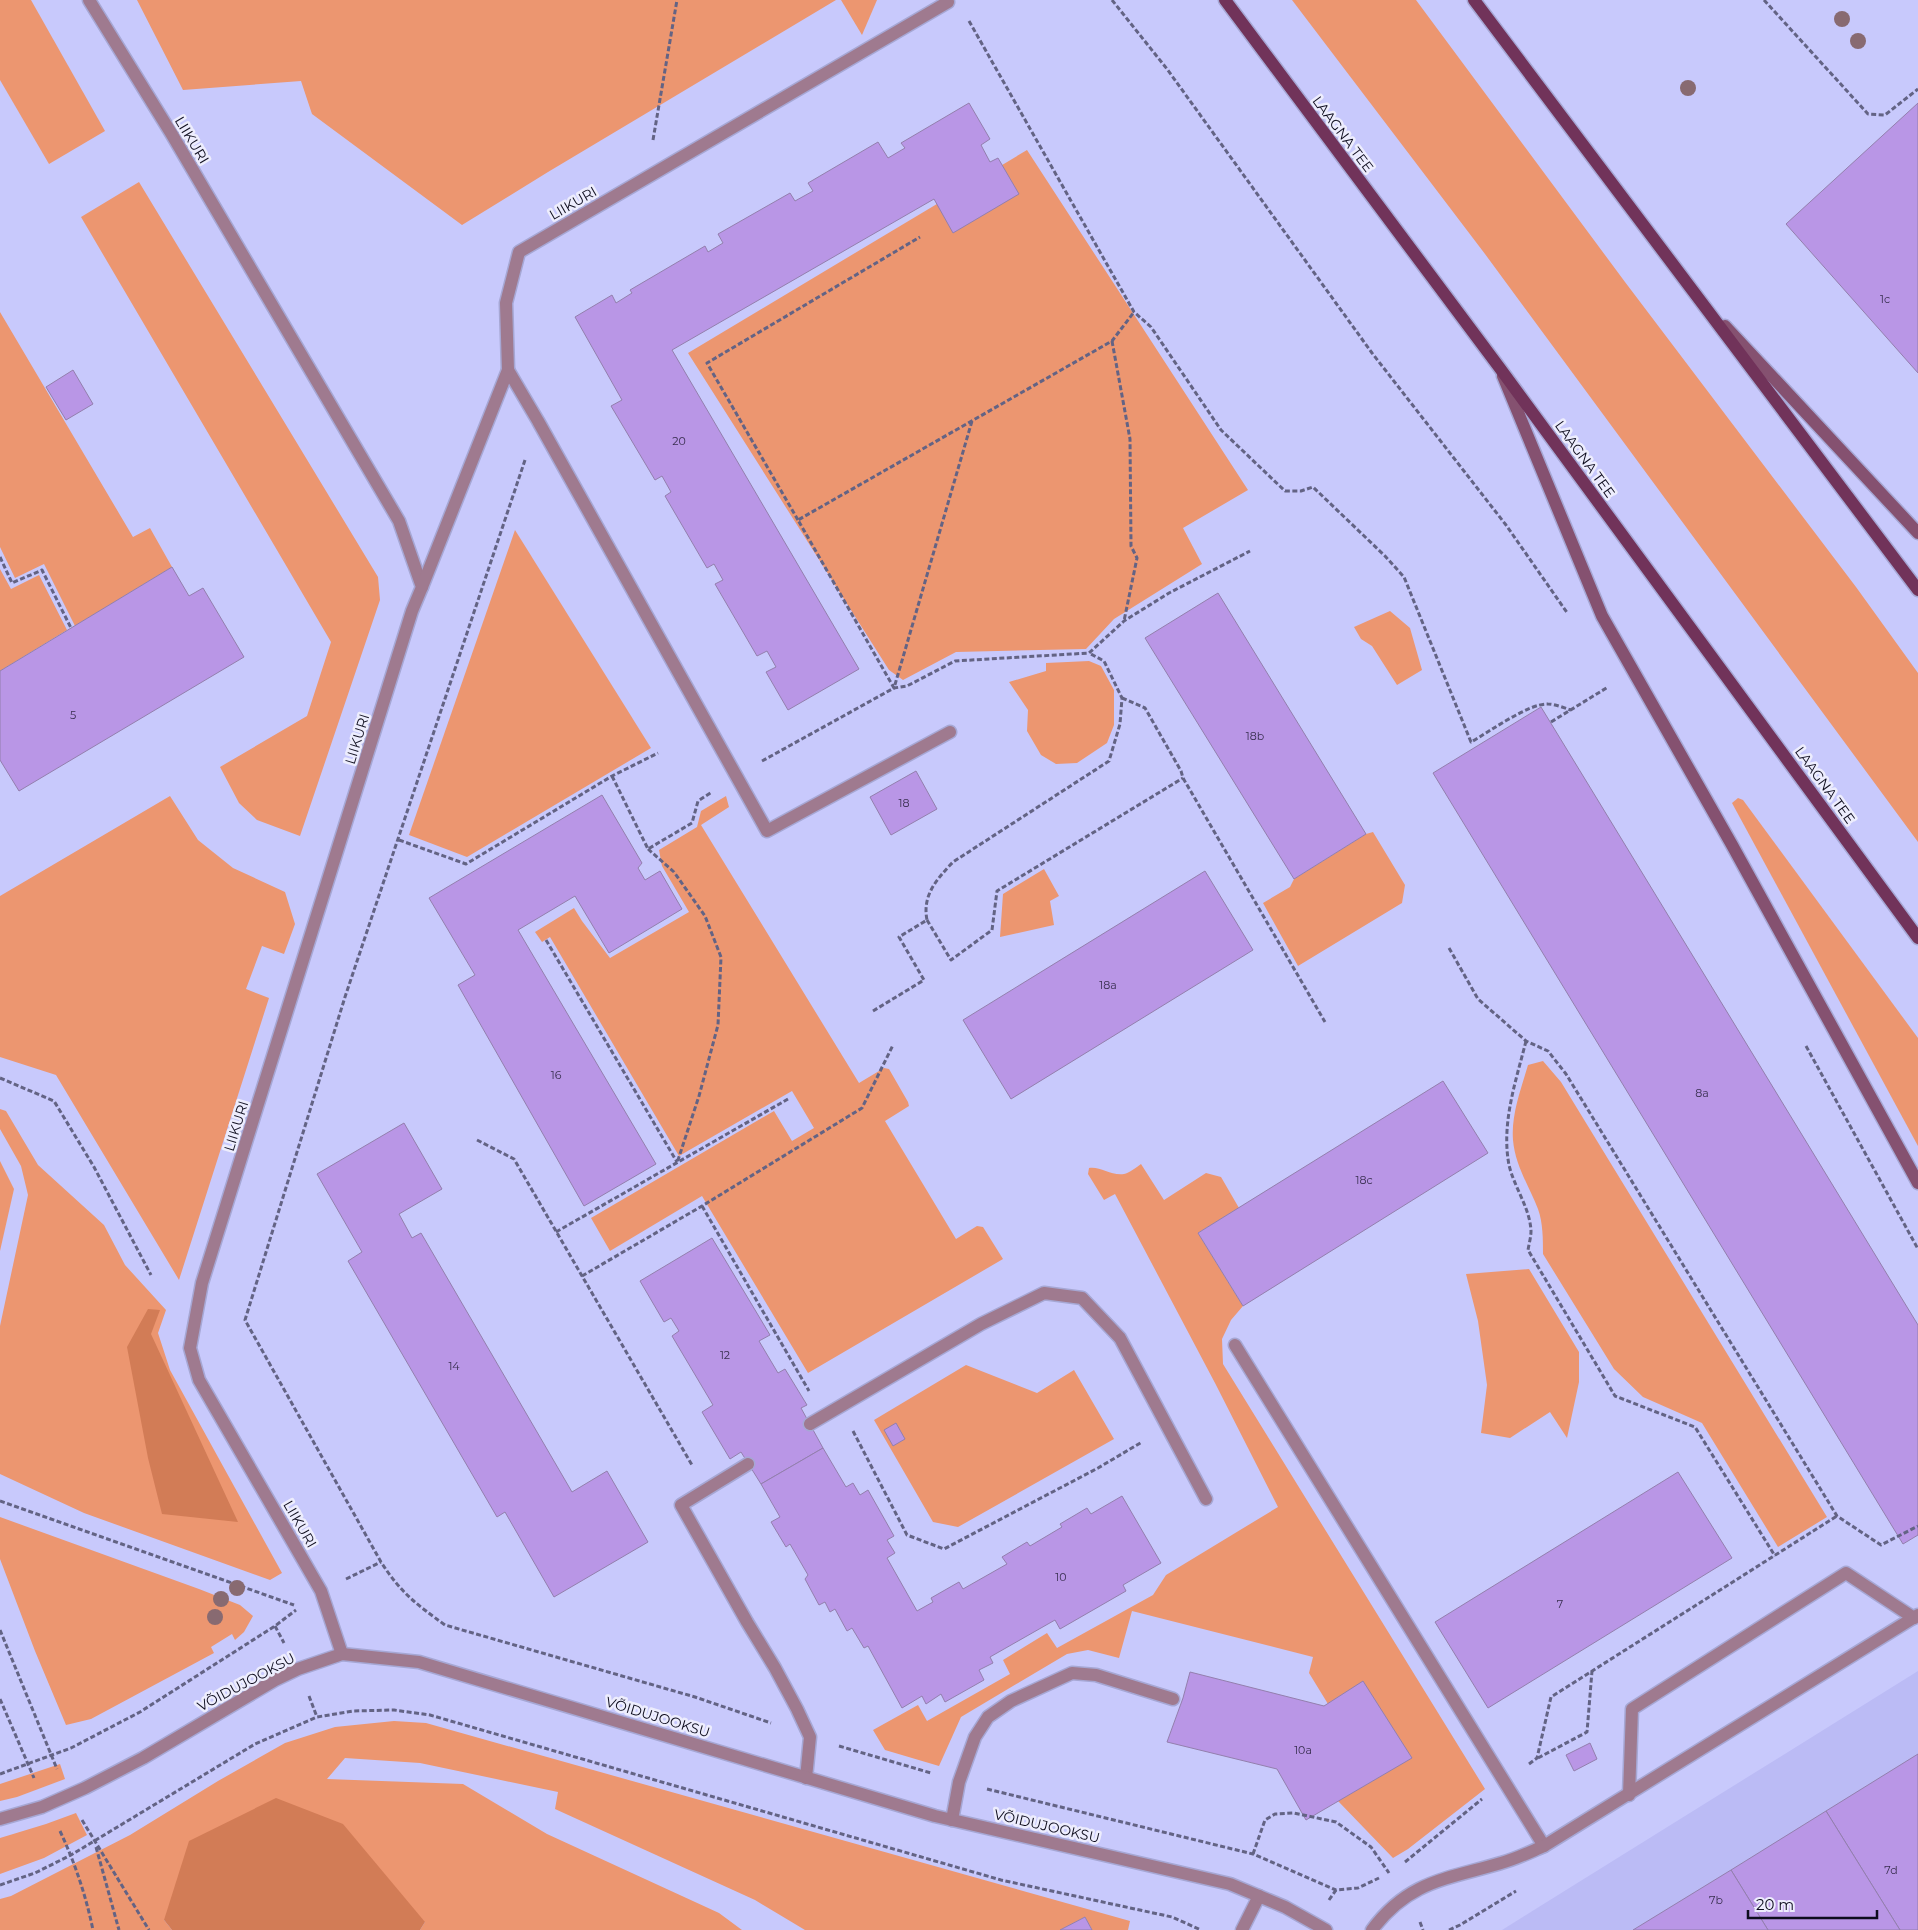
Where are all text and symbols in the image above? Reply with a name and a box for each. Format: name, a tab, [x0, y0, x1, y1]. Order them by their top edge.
street label: LAAGNA TEE	[1308, 92, 1378, 176]
street label: LIIKURI	[171, 113, 213, 167]
street label: LIIKURI	[546, 182, 600, 224]
house number: 1c	[1880, 292, 1890, 306]
street label: LAAGNA TEE	[1551, 417, 1619, 501]
house number: 20	[672, 434, 686, 448]
house number: 5	[70, 708, 76, 722]
street label: LIIKURI	[341, 712, 373, 766]
house number: 18b	[1246, 729, 1264, 743]
street label: LAAGNA TEE	[1791, 743, 1859, 827]
house number: 18	[899, 796, 910, 810]
house number: 18a	[1099, 978, 1117, 992]
house number: 16	[551, 1068, 562, 1082]
house number: 8a	[1695, 1086, 1709, 1100]
street label: LIIKURI	[220, 1099, 252, 1153]
house number: 18c	[1355, 1173, 1373, 1187]
house number: 12	[720, 1348, 730, 1362]
house number: 14	[448, 1359, 460, 1373]
street label: LIIKURI	[279, 1497, 321, 1551]
house number: 10	[1055, 1570, 1067, 1584]
house number: 7	[1557, 1597, 1563, 1611]
street label: VÕIDUJOOKSU	[194, 1649, 298, 1715]
street label: VÕIDUJOOKSU	[604, 1693, 712, 1741]
house number: 10a	[1294, 1743, 1312, 1757]
street label: VÕIDUJOOKSU	[992, 1805, 1102, 1847]
house number: 7d	[1884, 1863, 1898, 1877]
scale bar	[1748, 1888, 1877, 1920]
house number: 7b	[1709, 1893, 1723, 1907]
text: 20 m	[1756, 1895, 1794, 1914]

